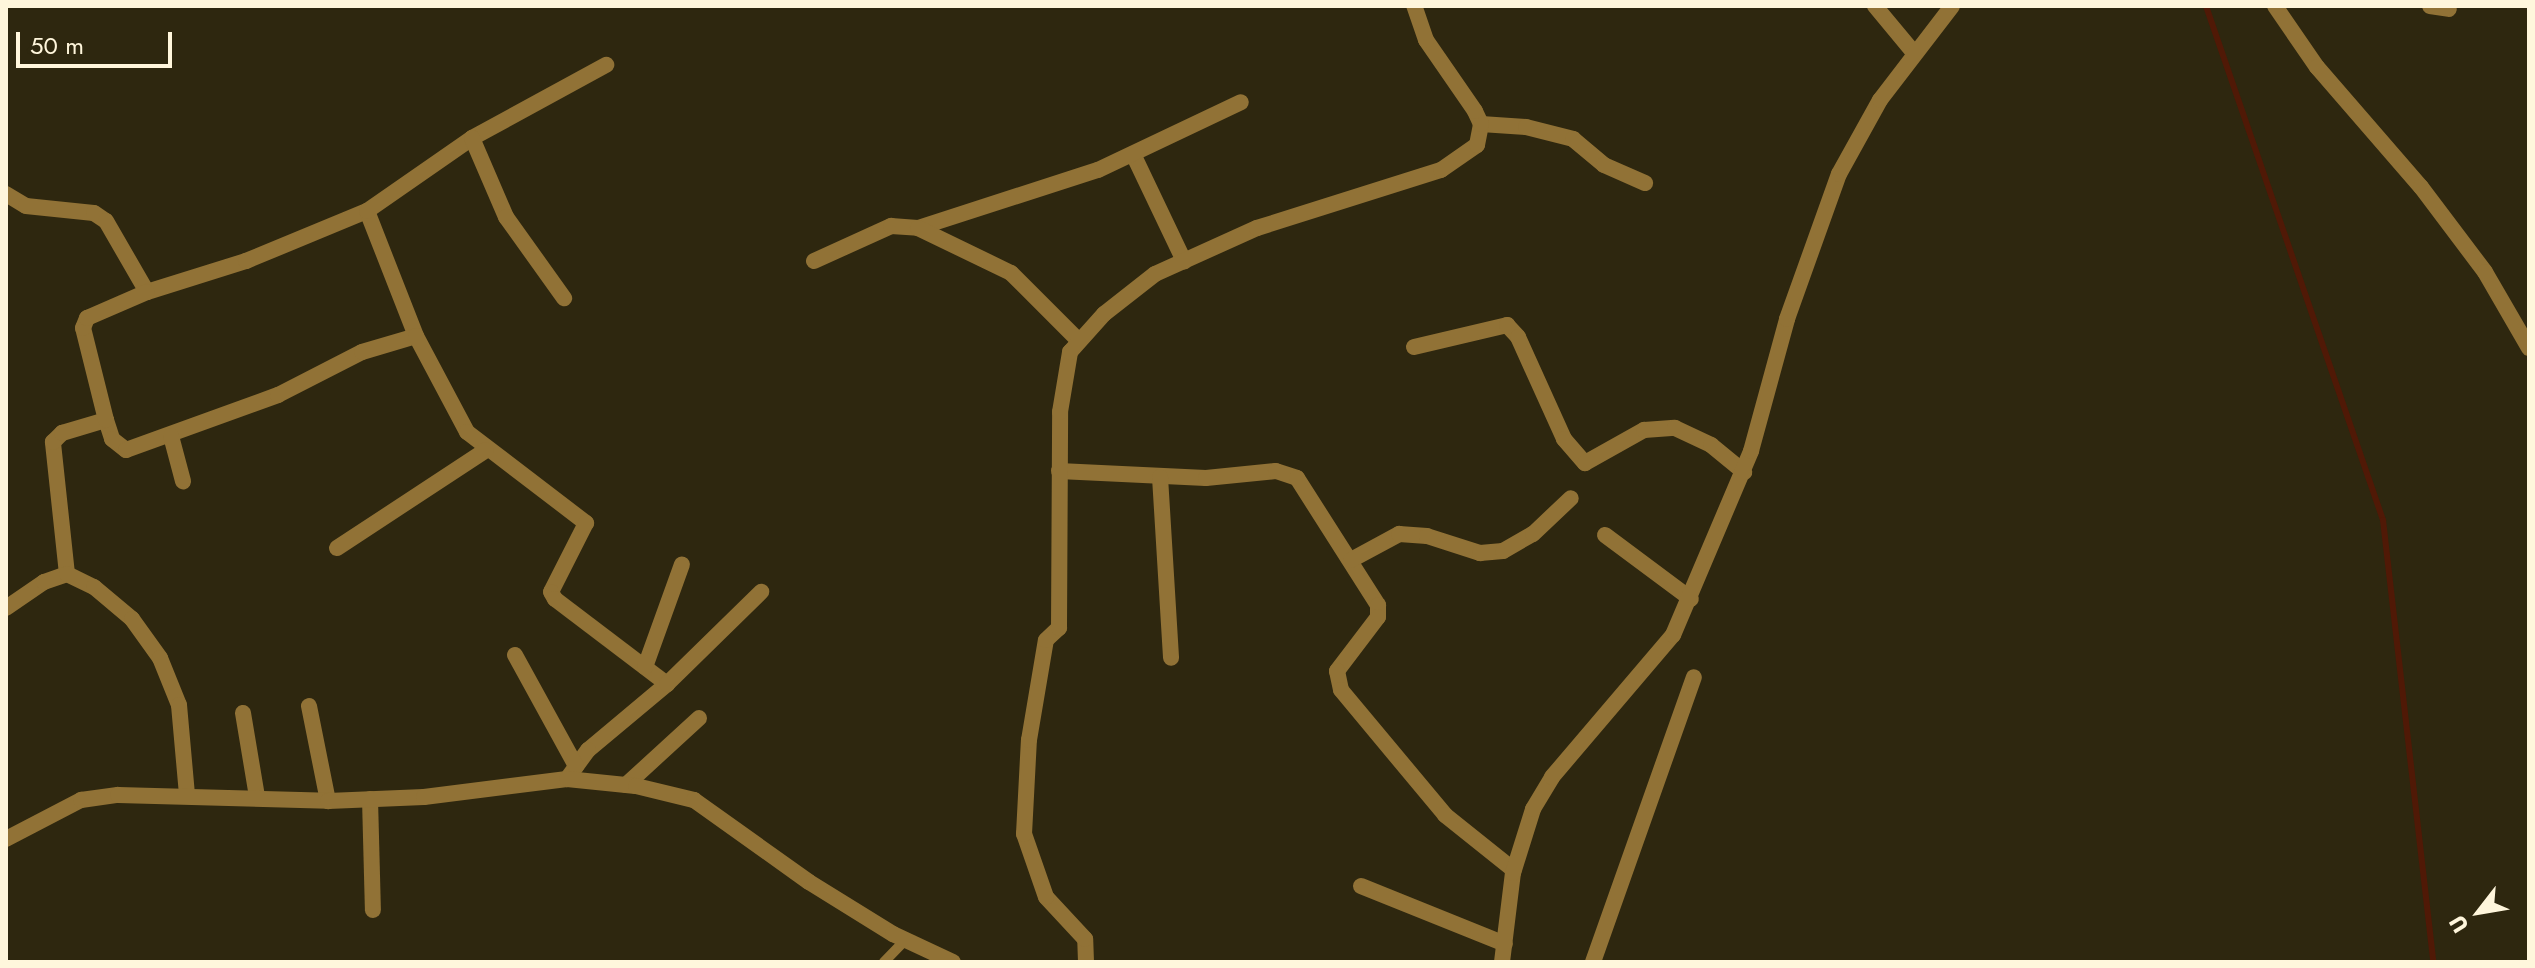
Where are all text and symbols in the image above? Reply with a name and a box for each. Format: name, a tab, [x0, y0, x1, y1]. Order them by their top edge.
scale bar	[20, 16, 176, 66]
text: 50 m	[30, 28, 84, 63]
north arrow	[2439, 872, 2519, 952]
text: U	[2441, 910, 2476, 939]

